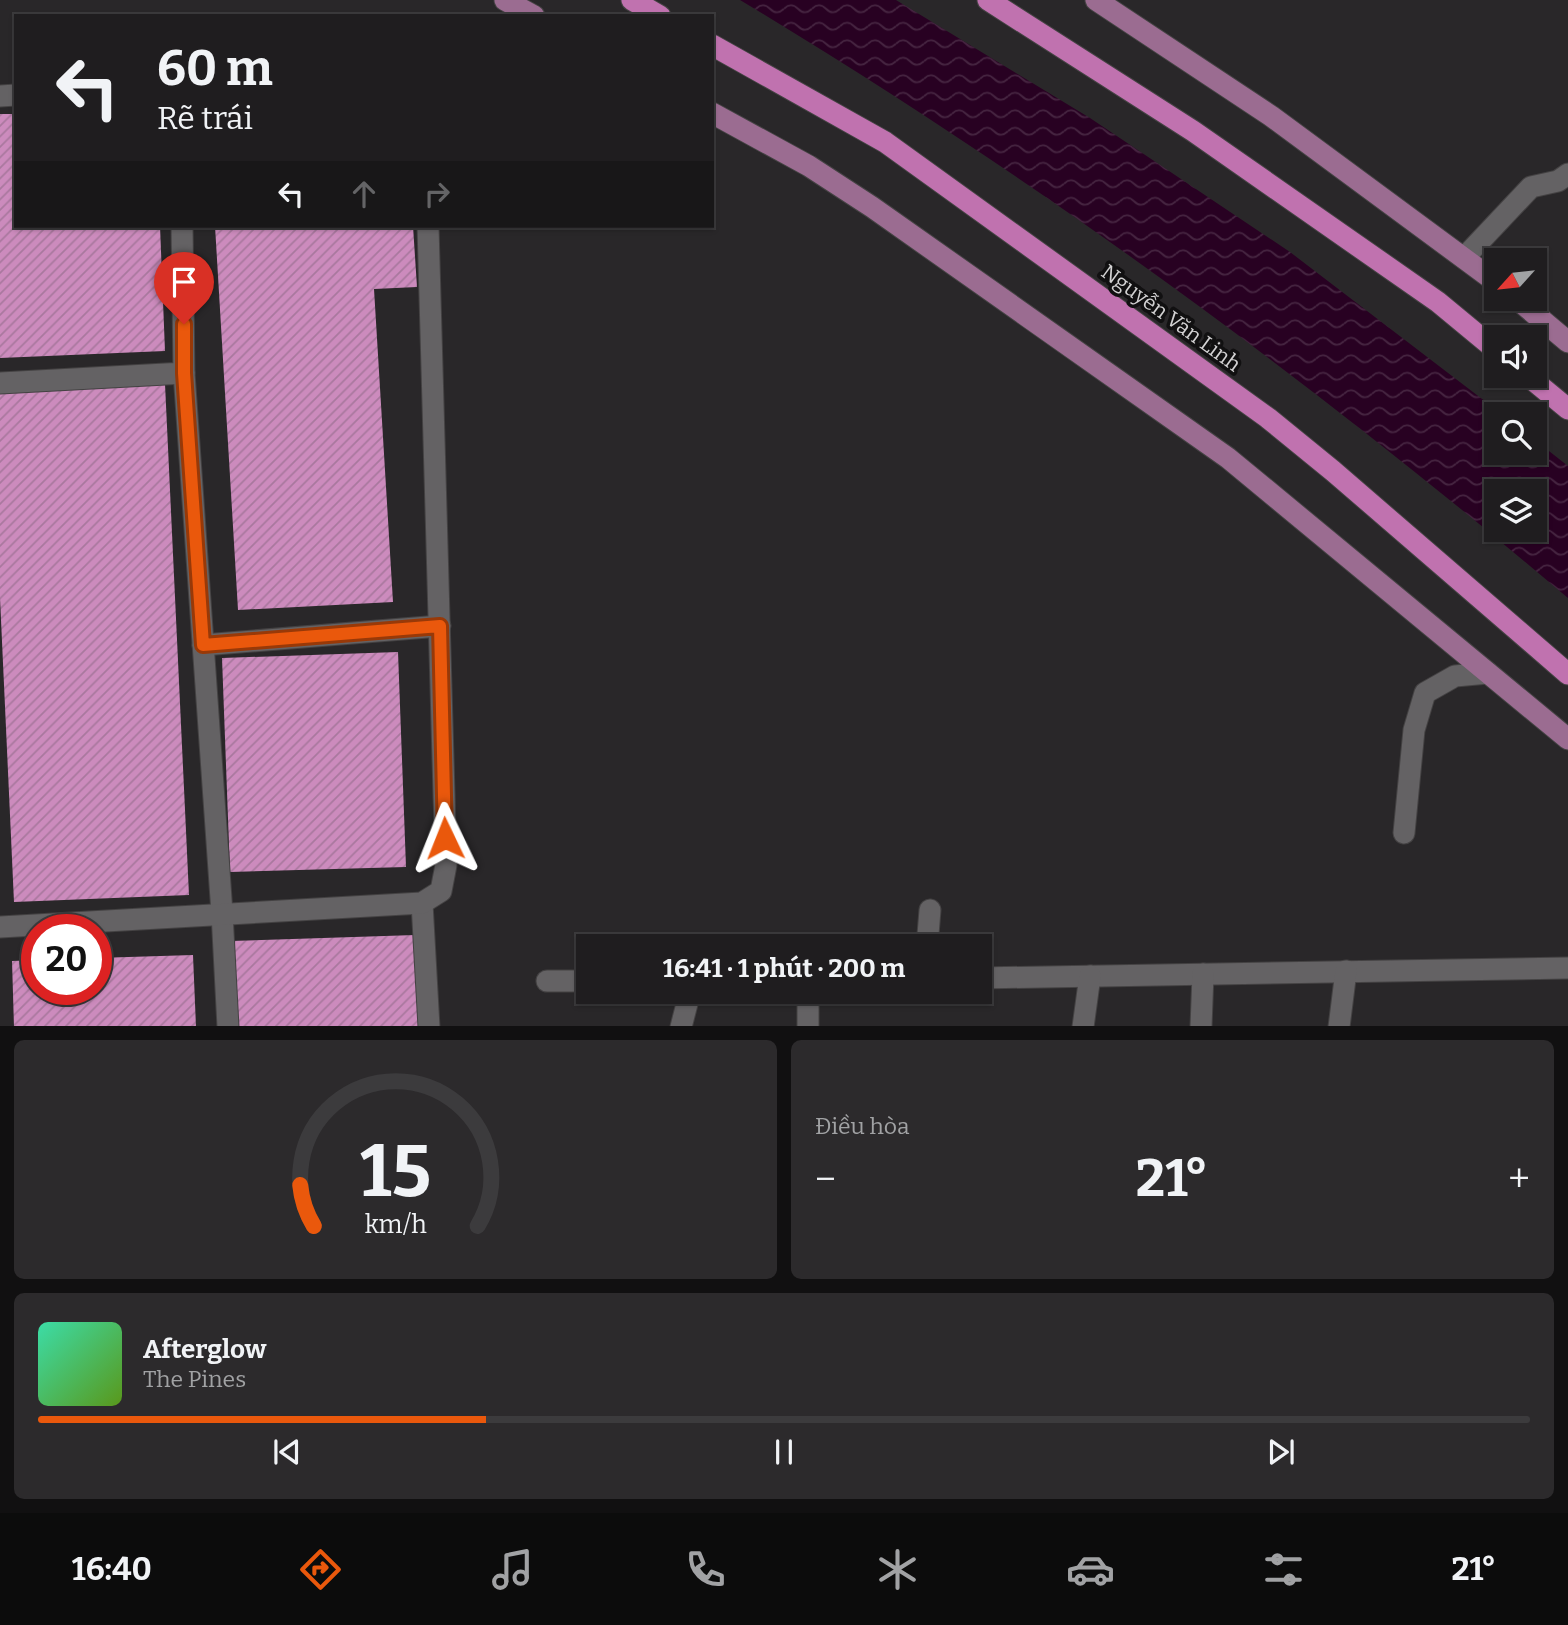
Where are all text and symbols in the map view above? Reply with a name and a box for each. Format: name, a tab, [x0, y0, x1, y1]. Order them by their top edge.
text: 60 m	[157, 39, 273, 98]
icon: left	[42, 42, 133, 133]
text: Rẽ trái	[157, 99, 253, 137]
icon: left	[272, 175, 310, 213]
icon: ahead	[345, 175, 383, 213]
icon: right	[418, 175, 456, 213]
north arrow	[1484, 248, 1547, 312]
map controls	[1484, 248, 1547, 542]
pin	[154, 252, 214, 324]
street label: Nguyễn Văn Linh	[1096, 259, 1246, 377]
icon: arrive	[165, 263, 203, 301]
button: sound	[1484, 325, 1547, 388]
button: search	[1484, 402, 1547, 465]
button: layers	[1484, 479, 1547, 542]
position arrow	[408, 801, 482, 875]
speed limit sign: 20	[21, 914, 112, 1005]
text: 16:41 · 1 phút · 200 m	[663, 953, 905, 984]
text: Điều hòa	[815, 1112, 910, 1140]
text: 15	[360, 1128, 431, 1215]
text: 21°	[1136, 1147, 1208, 1210]
text: −	[815, 1156, 836, 1202]
text: +	[1508, 1156, 1530, 1202]
text: km/h	[365, 1209, 427, 1239]
text: Afterglow	[143, 1334, 266, 1365]
text: The Pines	[143, 1365, 246, 1393]
icon: previous	[268, 1433, 306, 1471]
icon: pause	[765, 1433, 803, 1471]
icon: next	[1262, 1433, 1300, 1471]
icon: directions	[296, 1545, 345, 1594]
icon: music	[488, 1545, 537, 1594]
icon: phone	[681, 1545, 730, 1594]
icon: climate	[873, 1545, 922, 1594]
icon: car	[1066, 1545, 1115, 1594]
icon: filters	[1259, 1545, 1308, 1594]
text: 16:40	[72, 1550, 152, 1588]
text: 21°	[1451, 1550, 1496, 1588]

